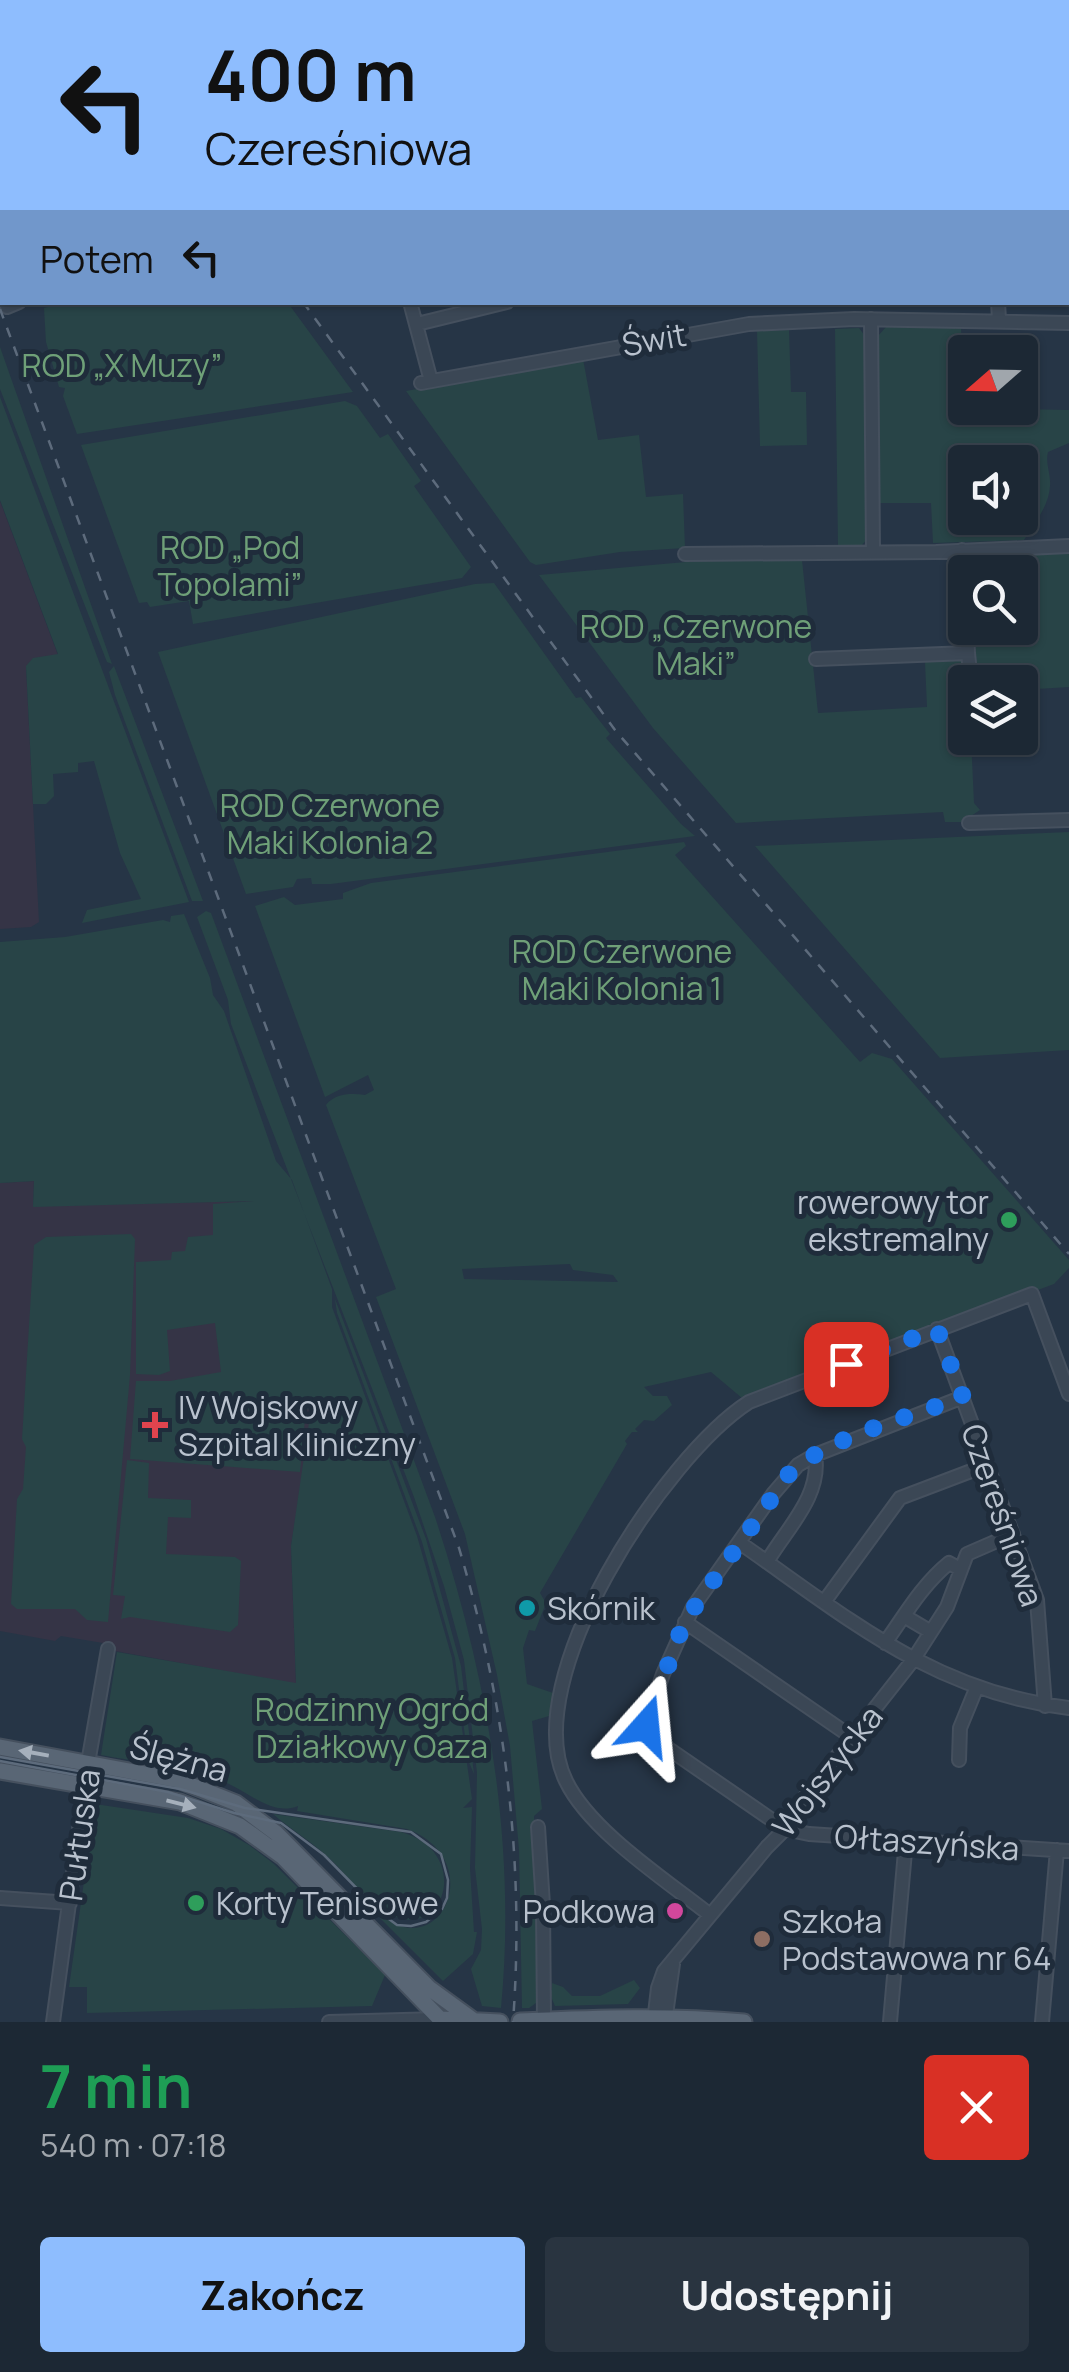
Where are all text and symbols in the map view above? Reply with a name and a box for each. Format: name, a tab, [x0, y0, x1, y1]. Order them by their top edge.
text: 400 m	[205, 26, 417, 122]
icon: left	[40, 40, 170, 170]
text: Czereśniowa	[205, 117, 472, 179]
icon: left	[174, 230, 229, 285]
text: Potem	[40, 232, 154, 284]
street label: Świt	[618, 312, 690, 366]
north arrow	[948, 335, 1038, 425]
map controls	[948, 335, 1038, 755]
park label: ROD „X Muzy”	[21, 343, 223, 387]
button: sound	[948, 445, 1038, 535]
park label: ROD „Pod Topolami”	[157, 525, 303, 606]
button: search	[948, 555, 1038, 645]
park label: ROD „Czerwone Maki”	[580, 604, 812, 685]
button: layers	[948, 665, 1038, 755]
park label: ROD Czerwone Maki Kolonia 2	[220, 783, 440, 864]
park label: ROD Czerwone Maki Kolonia 1	[512, 929, 732, 1010]
place label: rowerowy tor ekstremalny	[797, 1180, 989, 1261]
marker: rowerowy tor ekstremalny	[998, 1209, 1020, 1231]
pin	[804, 1322, 889, 1407]
icon: arrive	[819, 1337, 874, 1392]
place label: IV Wojskowy Szpital Kliniczny	[178, 1385, 416, 1466]
marker: IV Wojskowy Szpital Kliniczny	[142, 1412, 168, 1438]
street label: Czereśniowa	[951, 1418, 1055, 1612]
place label: Skórnik	[547, 1586, 656, 1630]
marker: Skórnik	[516, 1597, 538, 1619]
position arrow	[594, 1674, 698, 1778]
park label: Rodzinny Ogród Działkowy Oaza	[255, 1687, 489, 1768]
street label: Wojszycka	[762, 1696, 892, 1846]
street label: Ślężna	[125, 1724, 233, 1792]
one-way arrow	[17, 1745, 49, 1760]
street label: Pułtuska	[48, 1766, 110, 1904]
one-way arrow	[166, 1796, 197, 1812]
street label: Ołtaszyńska	[833, 1814, 1021, 1870]
place label: Korty Tenisowe	[216, 1881, 439, 1925]
place label: Podkowa	[523, 1889, 655, 1933]
marker: Korty Tenisowe	[185, 1892, 207, 1914]
place label: Szkoła Podstawowa nr 64	[782, 1899, 1052, 1980]
marker: Podkowa	[664, 1900, 686, 1922]
marker: Szkoła Podstawowa nr 64	[751, 1928, 773, 1950]
text: 7 min	[40, 2044, 192, 2126]
button: close	[924, 2055, 1029, 2160]
text: 540 m · 07:18	[40, 2123, 227, 2167]
button: Zakończ	[40, 2237, 525, 2352]
button: Udostępnij	[545, 2237, 1029, 2352]

